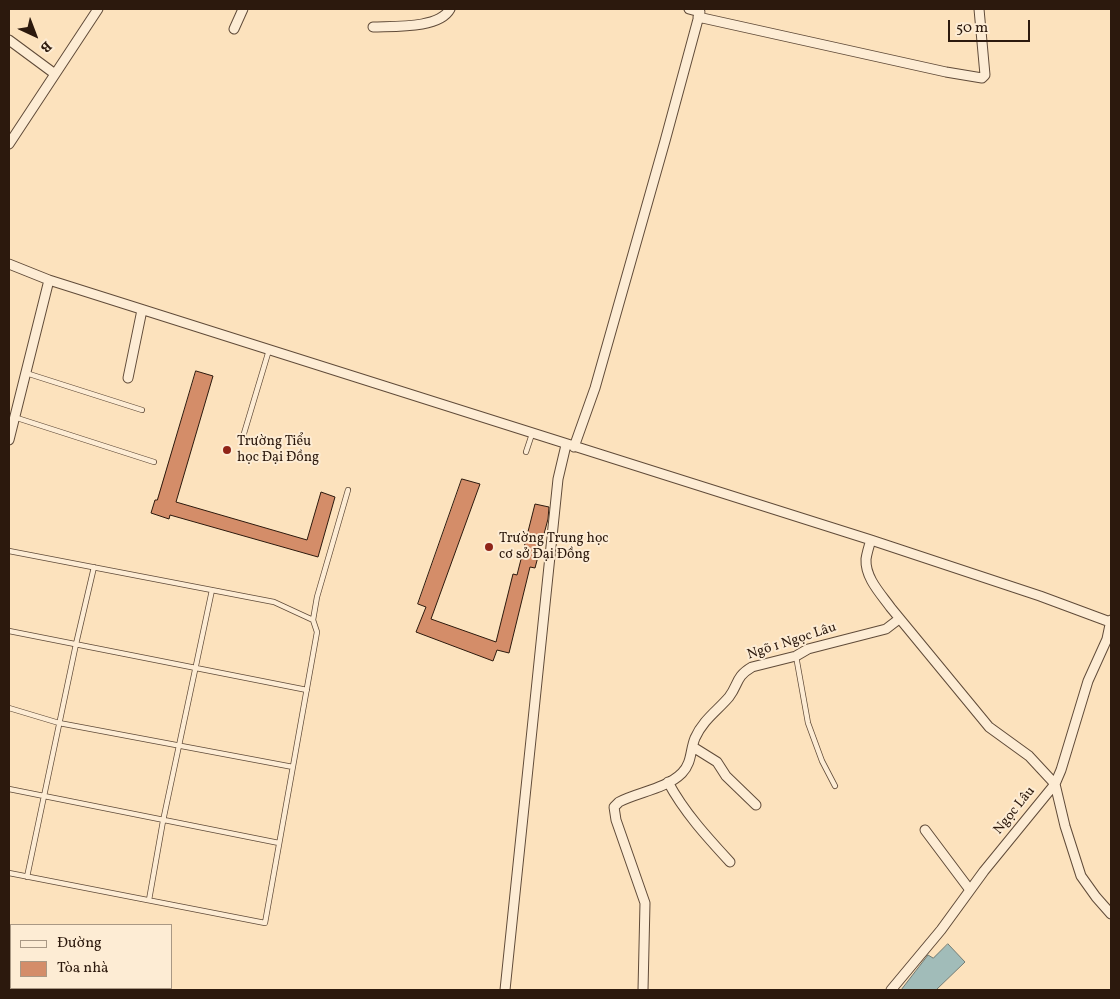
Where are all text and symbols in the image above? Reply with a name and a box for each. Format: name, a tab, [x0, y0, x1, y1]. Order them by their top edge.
north arrow	[10, 10, 60, 60]
scale bar	[950, 10, 1032, 42]
text: 50 m	[956, 18, 988, 39]
text: B	[36, 36, 55, 56]
place label: Trường Tiểu học Đại Đồng	[237, 434, 319, 467]
marker: Trường Tiểu học Đại Đồng	[221, 444, 233, 456]
place label: Trường Trung học cơ sở Đại Đồng	[499, 531, 609, 564]
marker: Trường Trung học cơ sở Đại Đồng	[483, 541, 495, 553]
street label: Ngõ 1 Ngọc Lâu	[745, 620, 839, 664]
street label: Ngọc Lâu	[991, 784, 1039, 838]
legend	[10, 924, 172, 989]
text: Đường	[57, 933, 102, 954]
text: Tòa nhà	[57, 958, 109, 979]

